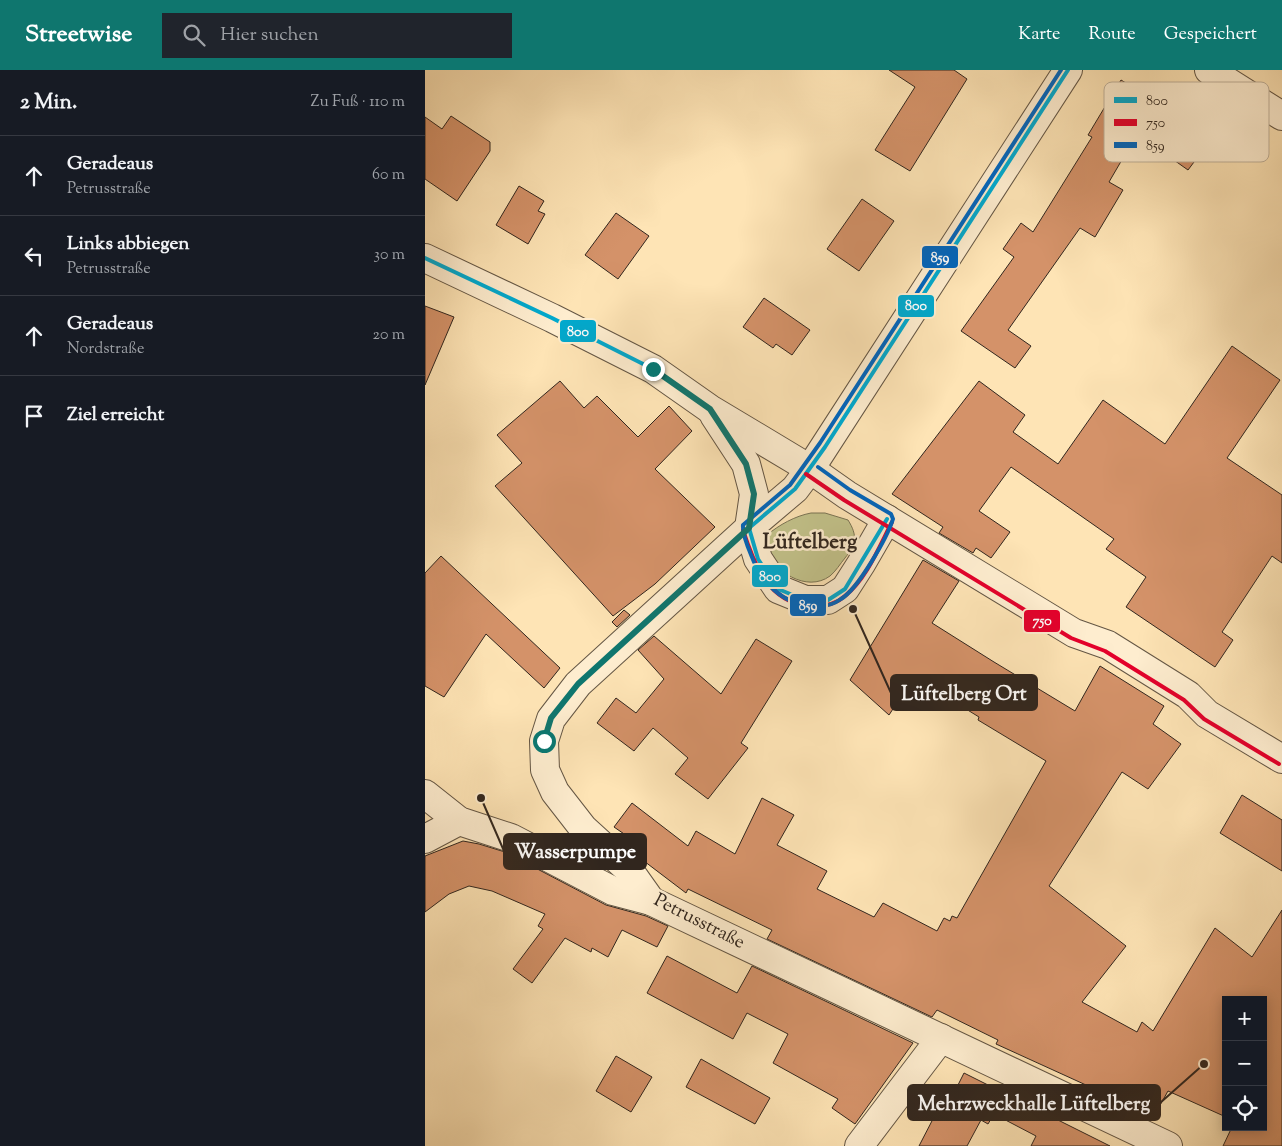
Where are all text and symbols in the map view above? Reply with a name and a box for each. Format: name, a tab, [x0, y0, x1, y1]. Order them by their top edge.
search box	[162, 13, 512, 58]
text: Streetwise	[25, 18, 132, 52]
icon: search	[180, 21, 208, 49]
text: Hier suchen	[220, 22, 319, 49]
text: Karte	[1018, 22, 1061, 48]
text: Route	[1089, 22, 1136, 48]
text: Gespeichert	[1164, 22, 1257, 48]
legend	[1104, 82, 1269, 162]
text: 2 Min.	[20, 88, 77, 118]
text: Zu Fuß · 110 m	[310, 91, 405, 114]
text: 800	[1146, 92, 1168, 112]
text: 750	[1146, 114, 1165, 134]
text: 859	[1146, 137, 1165, 157]
text: Geradeaus	[67, 151, 153, 178]
icon: ahead	[20, 162, 48, 190]
text: 60 m	[372, 164, 405, 187]
text: Petrusstraße	[67, 178, 151, 201]
text: Links abbiegen	[67, 231, 190, 258]
icon: left	[20, 242, 48, 270]
text: 30 m	[374, 244, 405, 267]
line badge: 859	[921, 245, 959, 269]
text: 859	[931, 249, 949, 269]
text: Petrusstraße	[67, 258, 151, 281]
line badge: 800	[897, 294, 935, 318]
text: 800	[905, 297, 927, 317]
text: Geradeaus	[67, 311, 153, 338]
line badge: 800	[559, 319, 597, 343]
icon: ahead	[20, 322, 48, 350]
text: 800	[567, 323, 589, 343]
text: 20 m	[372, 324, 405, 347]
text: Nordstraße	[67, 338, 144, 361]
route end	[642, 358, 665, 381]
icon: arrive	[20, 402, 48, 430]
text: Ziel erreicht	[67, 402, 164, 429]
district label: Lüftelberg	[763, 528, 858, 558]
line badge: 800	[751, 564, 789, 588]
text: 800	[759, 568, 781, 588]
line badge: 859	[789, 593, 827, 617]
text: 859	[799, 597, 817, 617]
line badge: 750	[1023, 609, 1061, 633]
text: 750	[1032, 612, 1052, 632]
callout: Lüftelberg Ort	[891, 675, 1037, 710]
text: Lüftelberg Ort	[901, 681, 1027, 710]
route start	[533, 730, 556, 753]
callout: Wasserpumpe	[504, 834, 646, 869]
text: Wasserpumpe	[514, 839, 636, 868]
street label: Petrusstraße	[649, 887, 750, 957]
map controls	[1222, 996, 1267, 1131]
button: +	[1222, 996, 1267, 1041]
button: −	[1222, 1041, 1267, 1086]
callout: Mehrzweckhalle Lüftelberg	[908, 1085, 1160, 1120]
button: locate	[1222, 1086, 1267, 1131]
text: Mehrzweckhalle Lüftelberg	[918, 1091, 1151, 1120]

